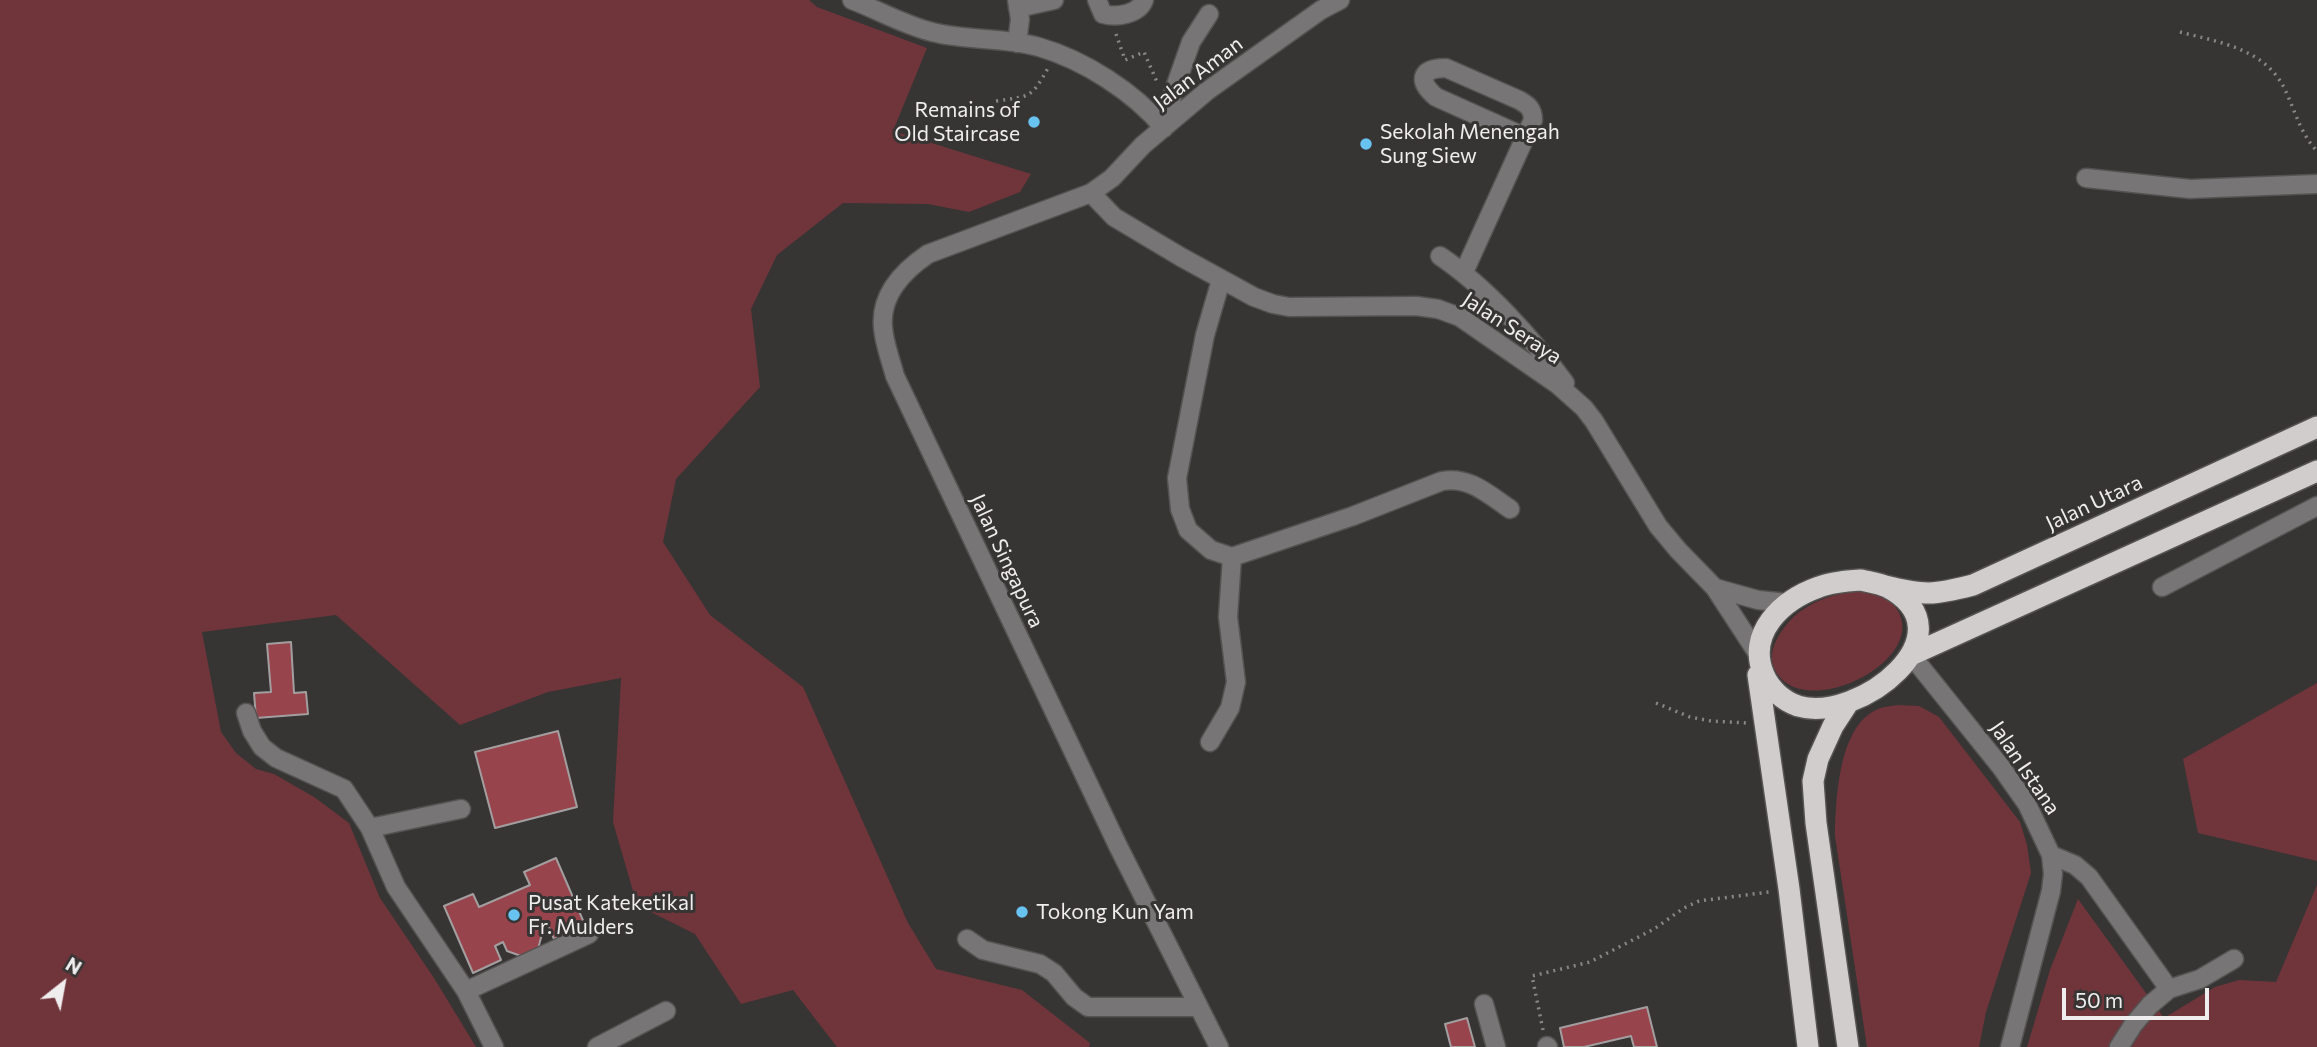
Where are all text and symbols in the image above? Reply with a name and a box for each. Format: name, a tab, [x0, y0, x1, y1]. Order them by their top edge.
street label: Jalan Aman	[1148, 31, 1248, 115]
place label: Remains of Old Staircase	[894, 97, 1020, 147]
marker: Remains of Old Staircase	[1026, 114, 1042, 130]
place label: Sekolah Menengah Sung Siew	[1380, 119, 1560, 169]
marker: Sekolah Menengah Sung Siew	[1358, 136, 1374, 152]
street label: Jalan Seraya	[1458, 287, 1566, 369]
street label: Jalan Utara	[2042, 470, 2146, 536]
street label: Jalan Singapura	[965, 490, 1049, 632]
street label: Jalan Istana	[1985, 716, 2065, 820]
place label: Pusat Kateketikal Fr. Mulders	[528, 890, 694, 940]
place label: Tokong Kun Yam	[1036, 899, 1194, 925]
marker: Tokong Kun Yam	[1014, 904, 1030, 920]
marker: Pusat Kateketikal Fr. Mulders	[506, 907, 522, 923]
north arrow	[28, 949, 98, 1019]
text: N	[62, 952, 86, 979]
scale bar	[2065, 974, 2212, 1018]
text: 50 m	[2075, 987, 2123, 1012]

